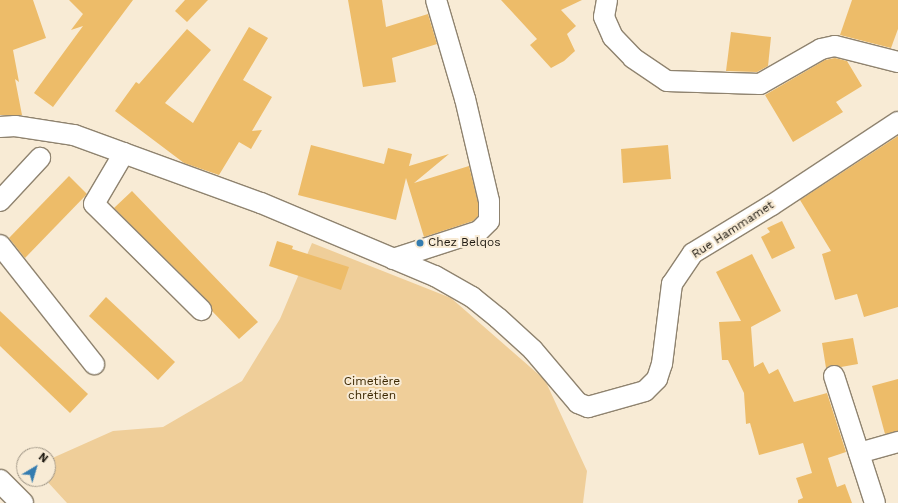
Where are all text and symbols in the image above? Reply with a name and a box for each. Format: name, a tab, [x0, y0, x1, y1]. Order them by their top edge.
street label: Rue Hammamet	[689, 198, 777, 262]
place label: Chez Belqos	[428, 236, 501, 250]
marker: Chez Belqos	[415, 238, 425, 248]
park label: Cimetière chrétien	[344, 375, 400, 403]
north arrow	[16, 447, 56, 487]
text: N	[36, 450, 50, 466]

